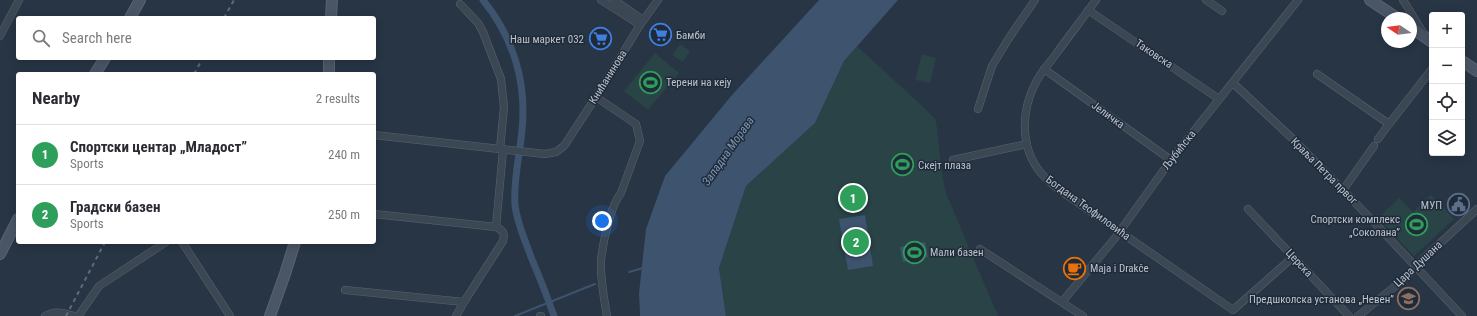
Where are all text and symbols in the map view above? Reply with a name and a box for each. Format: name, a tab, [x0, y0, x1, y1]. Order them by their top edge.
north arrow	[1381, 12, 1417, 48]
map controls	[1429, 12, 1465, 156]
button: +	[1429, 12, 1465, 48]
search box	[16, 16, 376, 60]
supermarket icon: Бамби	[648, 22, 674, 48]
supermarket icon: Наш маркет 032	[587, 26, 613, 52]
icon: search	[30, 27, 52, 49]
text: Search here	[62, 29, 132, 47]
place label: Бамби	[676, 29, 705, 42]
place label: Наш маркет 032	[510, 33, 584, 46]
street label: Таковска	[1133, 37, 1175, 71]
street label: Книћанинова	[586, 48, 630, 106]
button: −	[1429, 48, 1465, 84]
sports icon: Терени на кеју	[638, 69, 664, 95]
place label: Терени на кеју	[666, 76, 732, 89]
button: locate	[1429, 84, 1465, 120]
text: Nearby	[32, 88, 80, 108]
text: 2 results	[316, 91, 360, 106]
street label: Јеличка	[1089, 99, 1127, 131]
water label: Западна Морава	[699, 114, 757, 188]
button: layers	[1429, 120, 1465, 156]
street label: Љубићска	[1159, 128, 1199, 172]
street label: Краља Петра првог	[1288, 135, 1360, 207]
text: Спортски центар „Младост”	[70, 138, 247, 156]
text: 1	[42, 147, 48, 162]
text: 240 m	[328, 147, 360, 162]
sports icon: Скејт плаза	[889, 152, 915, 178]
text: Sports	[70, 156, 104, 171]
place label: Скејт плаза	[918, 159, 971, 172]
street label: Богдана Теофиловића	[1043, 173, 1133, 243]
pin: 1	[840, 183, 866, 213]
public building icon: МУП	[1445, 192, 1471, 218]
text: Градски базен	[70, 198, 161, 216]
place label: МУП	[1421, 199, 1442, 212]
text: 2	[42, 207, 48, 222]
text: 250 m	[328, 207, 360, 222]
your location	[592, 211, 612, 231]
sports icon: Спортски комплекс „Соколана”	[1403, 212, 1429, 238]
place label: Спортски комплекс „Соколана”	[1310, 213, 1400, 239]
text: Sports	[70, 216, 104, 231]
pin: 2	[843, 227, 869, 257]
street label: Цара Душана	[1391, 238, 1445, 290]
sports icon: Мали базен	[901, 239, 927, 265]
place label: Мали базен	[930, 246, 984, 259]
street label: Церска	[1283, 246, 1315, 280]
cafe icon: Maja i Drakče	[1061, 255, 1087, 281]
place label: Maja i Drakče	[1090, 262, 1149, 275]
school or university icon: Предшколска установа „Невен”	[1396, 286, 1422, 312]
place label: Предшколска установа „Невен”	[1249, 293, 1394, 306]

